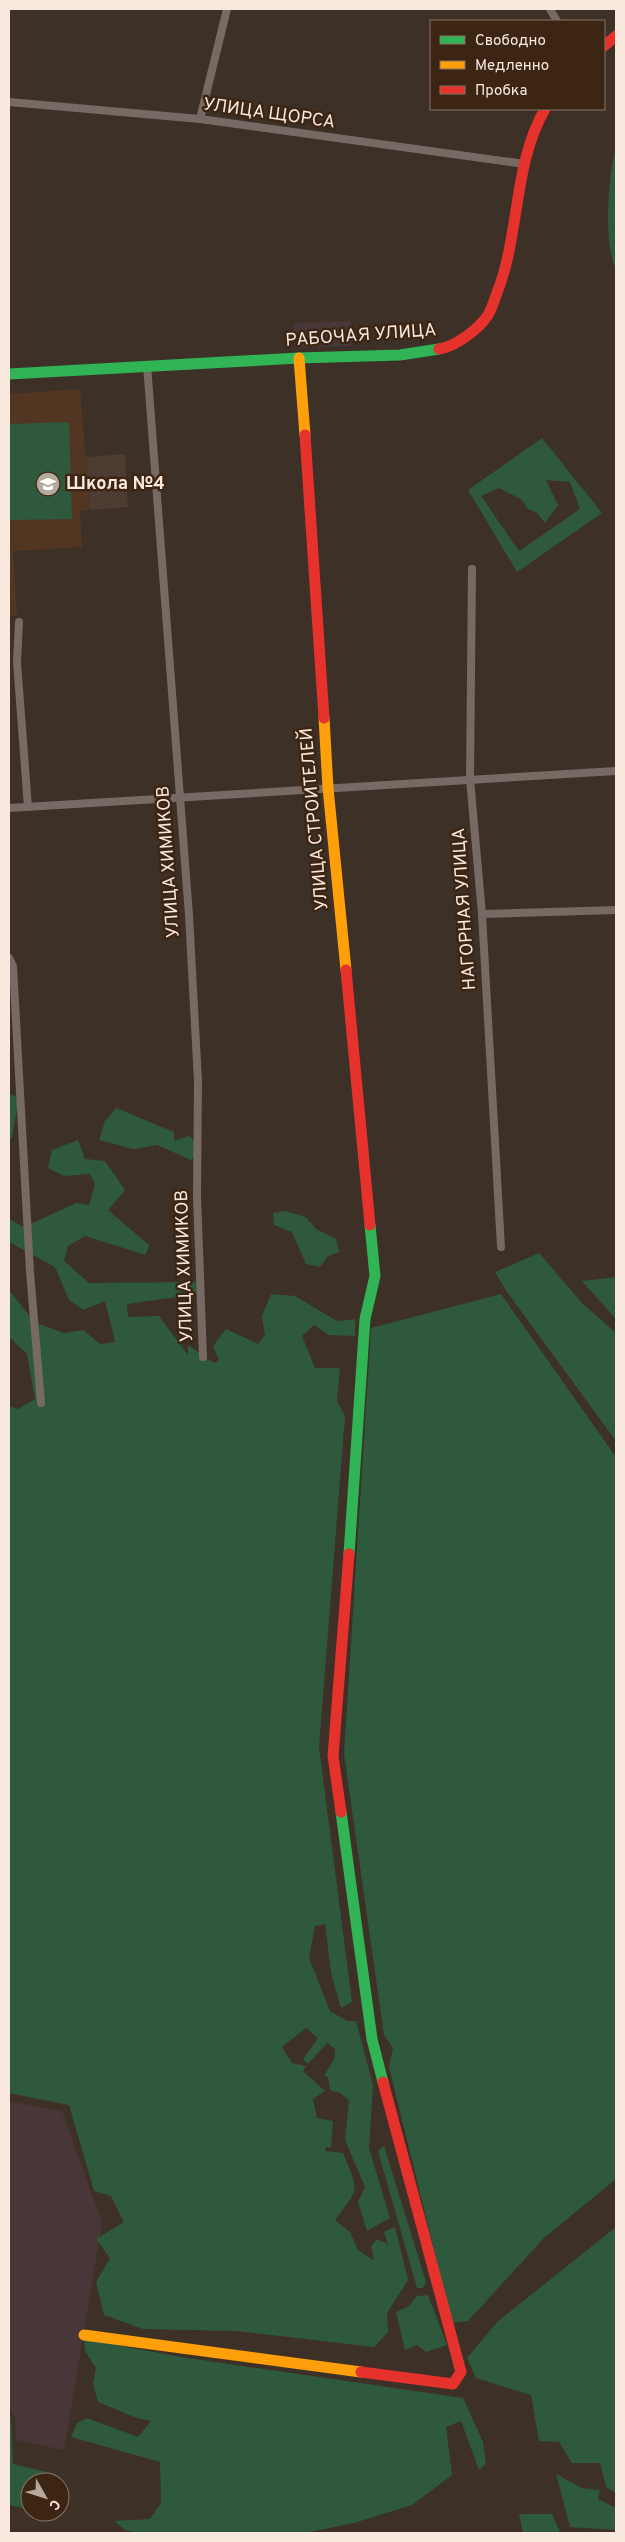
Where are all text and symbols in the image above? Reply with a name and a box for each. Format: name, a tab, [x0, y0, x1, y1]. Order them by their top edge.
legend	[430, 20, 605, 110]
text: Свободно	[475, 32, 546, 51]
text: Медленно	[475, 57, 549, 76]
text: Пробка	[475, 82, 527, 101]
street label: УЛИЦА ЩОРСА	[201, 93, 337, 135]
street label: РАБОЧАЯ УЛИЦА	[285, 319, 437, 353]
school or university icon: Школа №4	[35, 471, 61, 497]
place label: Школа №4	[66, 473, 165, 496]
street label: УЛИЦА СТРОИТЕЛЕЙ	[294, 727, 334, 912]
street label: УЛИЦА ХИМИКОВ	[152, 785, 186, 939]
street label: НАГОРНАЯ УЛИЦА	[448, 827, 482, 991]
street label: УЛИЦА ХИМИКОВ	[171, 1189, 199, 1343]
north arrow	[20, 2472, 70, 2522]
text: С	[44, 2495, 63, 2513]

